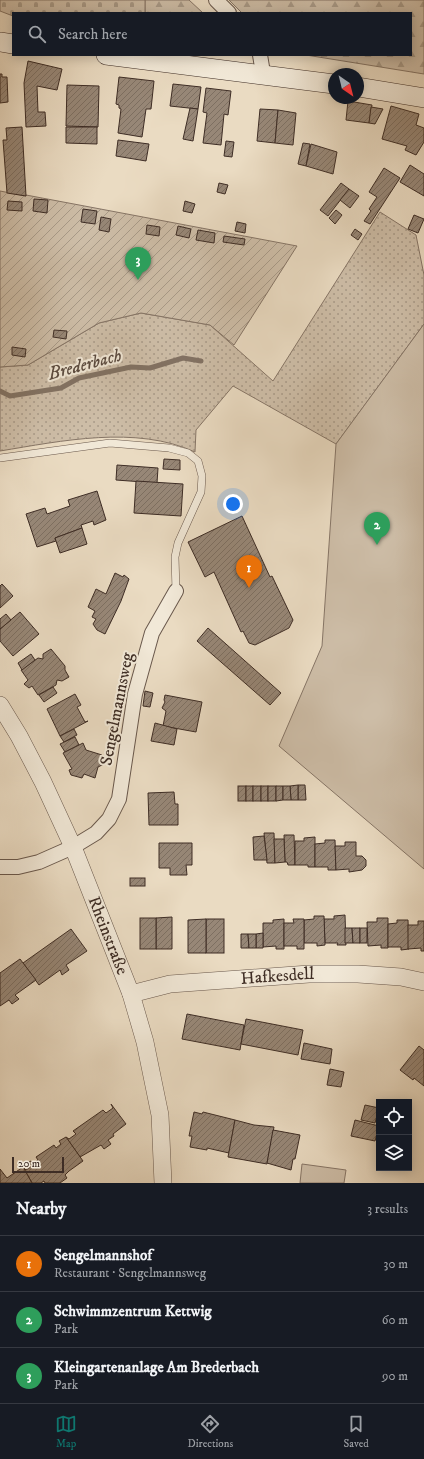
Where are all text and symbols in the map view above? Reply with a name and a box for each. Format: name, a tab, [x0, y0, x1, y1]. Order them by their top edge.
search box	[12, 12, 412, 56]
icon: search	[26, 23, 48, 45]
text: Search here	[58, 25, 127, 44]
north arrow	[328, 68, 364, 104]
pin: 3	[125, 247, 151, 280]
water label: Brederbach	[45, 345, 124, 386]
your location	[223, 494, 243, 514]
pin: 2	[364, 512, 390, 545]
pin: 1	[236, 555, 262, 588]
street label: Sengelmannsweg	[95, 650, 139, 767]
street label: Rheinstraße	[83, 893, 133, 978]
street label: Hafkesdell	[240, 963, 314, 990]
map controls	[376, 1099, 412, 1171]
button: locate	[376, 1099, 412, 1135]
button: layers	[376, 1135, 412, 1171]
scale bar	[12, 1155, 64, 1174]
text: 20 m	[18, 1157, 40, 1171]
text: Nearby	[16, 1198, 66, 1220]
text: 3 results	[367, 1201, 408, 1217]
text: Sengelmannshof	[54, 1246, 152, 1265]
text: 1	[27, 1256, 31, 1272]
text: 30 m	[384, 1256, 408, 1272]
text: Restaurant · Sengelmannsweg	[54, 1265, 206, 1281]
text: Schwimmzentrum Kettwig	[54, 1302, 212, 1321]
text: 2	[26, 1312, 32, 1328]
text: 60 m	[382, 1312, 408, 1328]
text: Park	[54, 1321, 78, 1337]
text: Kleingartenanlage Am Brederbach	[54, 1358, 259, 1377]
text: 3	[27, 1368, 31, 1384]
text: 90 m	[382, 1368, 408, 1384]
text: Park	[54, 1377, 78, 1393]
tab: Map	[55, 1413, 77, 1451]
tab: Directions	[188, 1413, 233, 1451]
tab: Saved	[344, 1413, 369, 1451]

